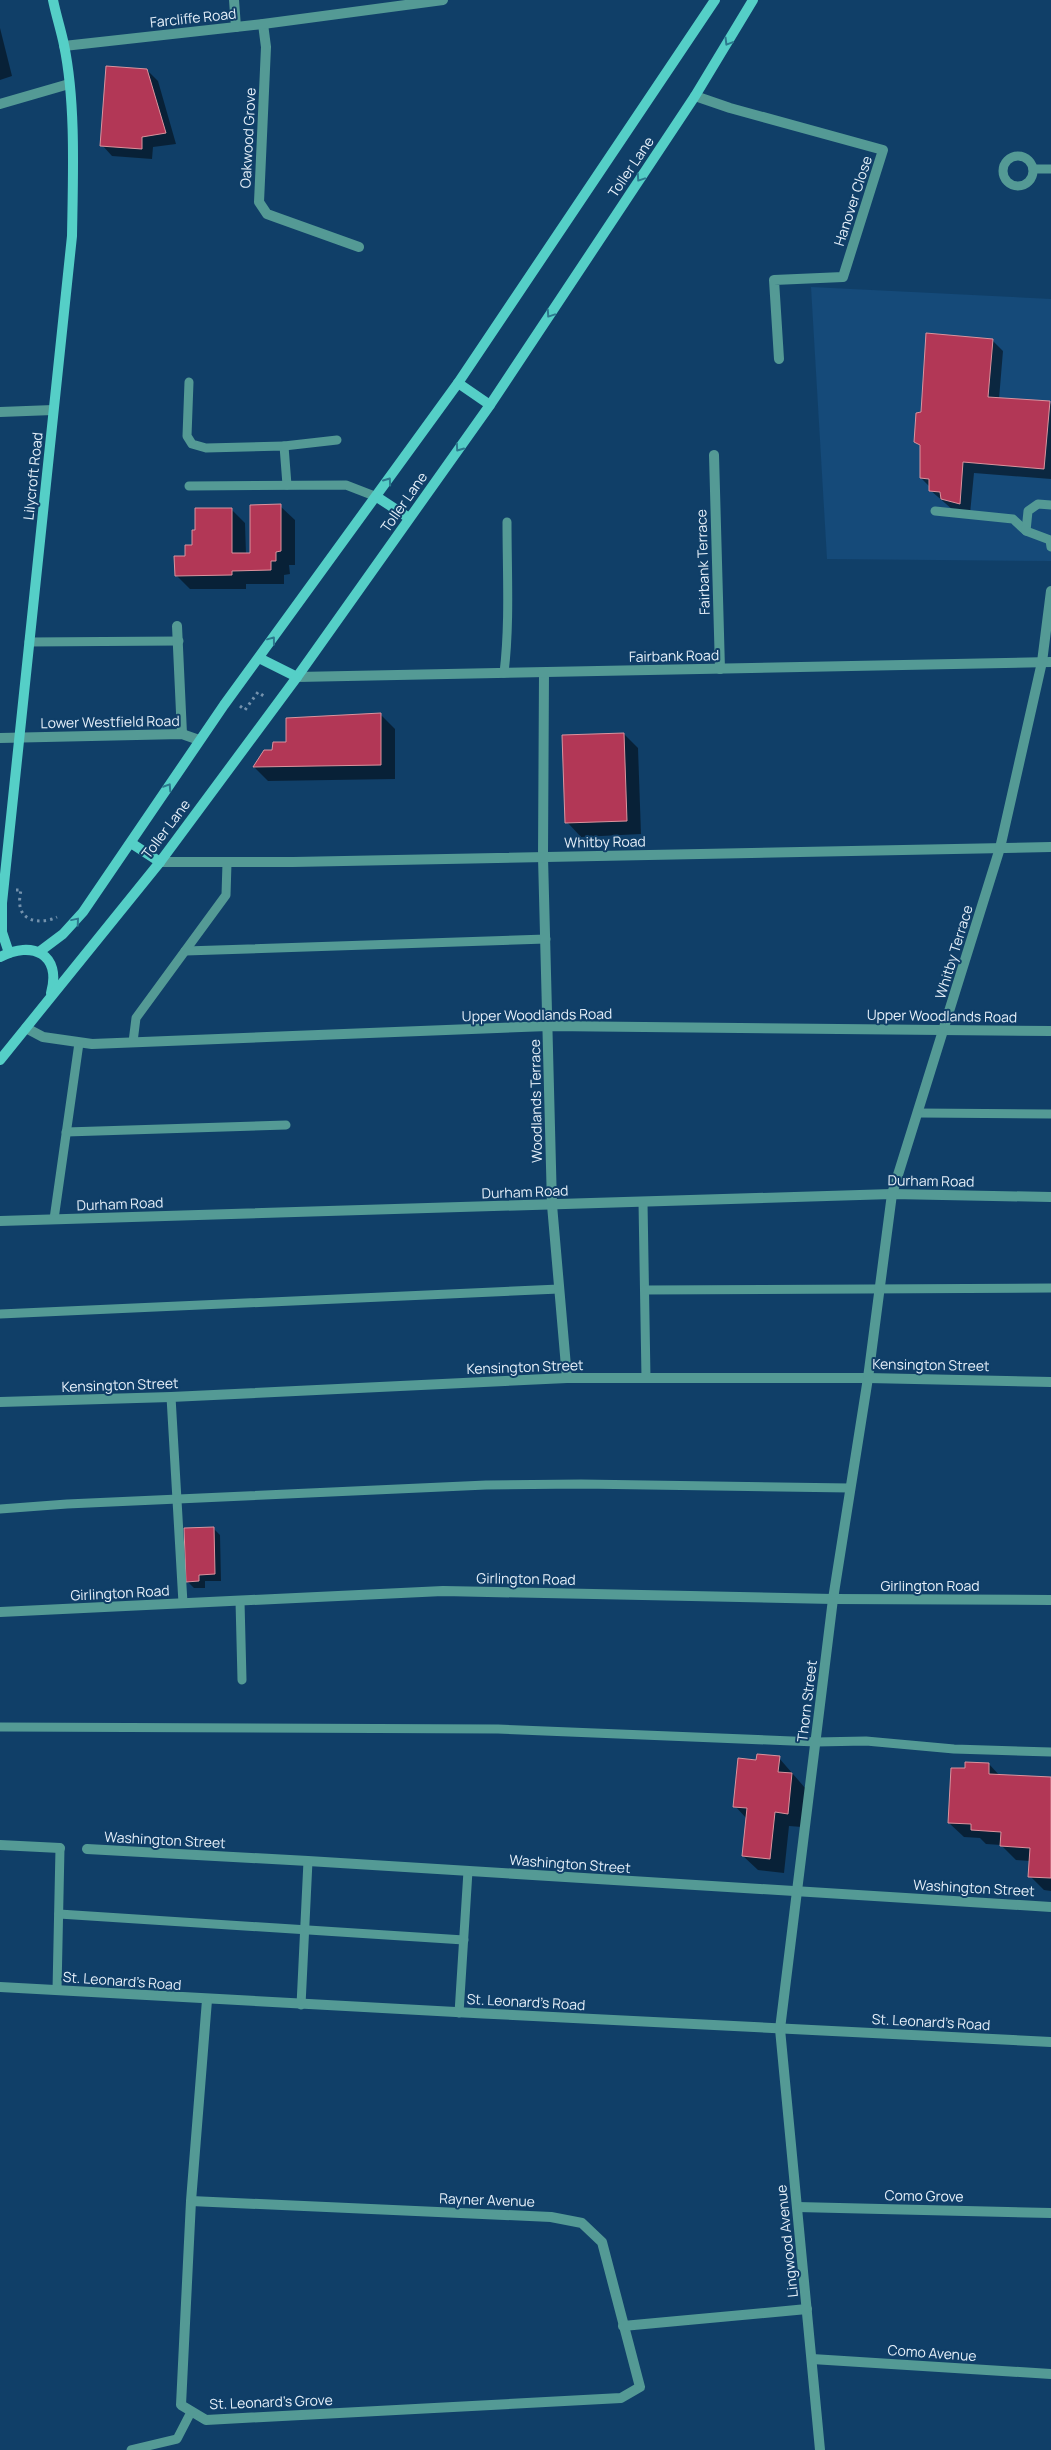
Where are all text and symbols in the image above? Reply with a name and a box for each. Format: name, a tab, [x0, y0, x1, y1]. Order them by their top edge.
street label: Farcliffe Road	[149, 4, 237, 31]
one-way arrow	[724, 36, 734, 45]
street label: Oakwood Grove	[235, 87, 260, 189]
street label: Toller Lane	[603, 133, 658, 201]
street label: Hanover Close	[829, 153, 876, 248]
one-way arrow	[637, 172, 646, 182]
one-way arrow	[547, 308, 556, 317]
street label: Lilycroft Road	[18, 431, 47, 521]
one-way arrow	[456, 442, 465, 452]
street label: Toller Lane	[376, 468, 431, 536]
one-way arrow	[382, 477, 391, 487]
street label: Fairbank Terrace	[691, 509, 714, 615]
one-way arrow	[266, 637, 274, 646]
street label: Fairbank Road	[629, 645, 719, 666]
street label: Lower Westfield Road	[40, 711, 180, 732]
one-way arrow	[162, 784, 171, 793]
street label: Toller Lane	[137, 795, 194, 862]
street label: Whitby Road	[564, 831, 646, 852]
street label: Whitby Terrace	[930, 903, 977, 1001]
one-way arrow	[70, 918, 79, 927]
street label: Upper Woodlands Road	[462, 1004, 612, 1025]
street label: Upper Woodlands Road	[867, 1005, 1017, 1026]
street label: Woodlands Terrace	[525, 1039, 546, 1163]
street label: Durham Road	[887, 1170, 975, 1191]
street label: Durham Road	[481, 1180, 569, 1203]
street label: Durham Road	[76, 1192, 164, 1215]
street label: Kensington Street	[872, 1354, 990, 1375]
street label: Kensington Street	[466, 1355, 584, 1378]
street label: Kensington Street	[61, 1373, 179, 1396]
street label: Girlington Road	[476, 1568, 576, 1589]
street label: Girlington Road	[880, 1576, 980, 1595]
street label: Girlington Road	[70, 1580, 170, 1605]
street label: Thorn Street	[792, 1659, 821, 1743]
street label: Washington Street	[104, 1827, 227, 1852]
street label: Washington Street	[509, 1850, 632, 1877]
street label: Washington Street	[913, 1875, 1036, 1900]
street label: St. Leonard's Road	[62, 1967, 182, 1994]
street label: St. Leonard's Road	[466, 1989, 586, 2014]
street label: St. Leonard's Road	[871, 2009, 991, 2034]
street label: Lingwood Avenue	[771, 2184, 802, 2298]
street label: Como Grove	[884, 2185, 964, 2206]
street label: Rayner Avenue	[439, 2188, 535, 2211]
street label: Como Avenue	[887, 2340, 977, 2365]
street label: St. Leonard's Grove	[209, 2390, 333, 2413]

